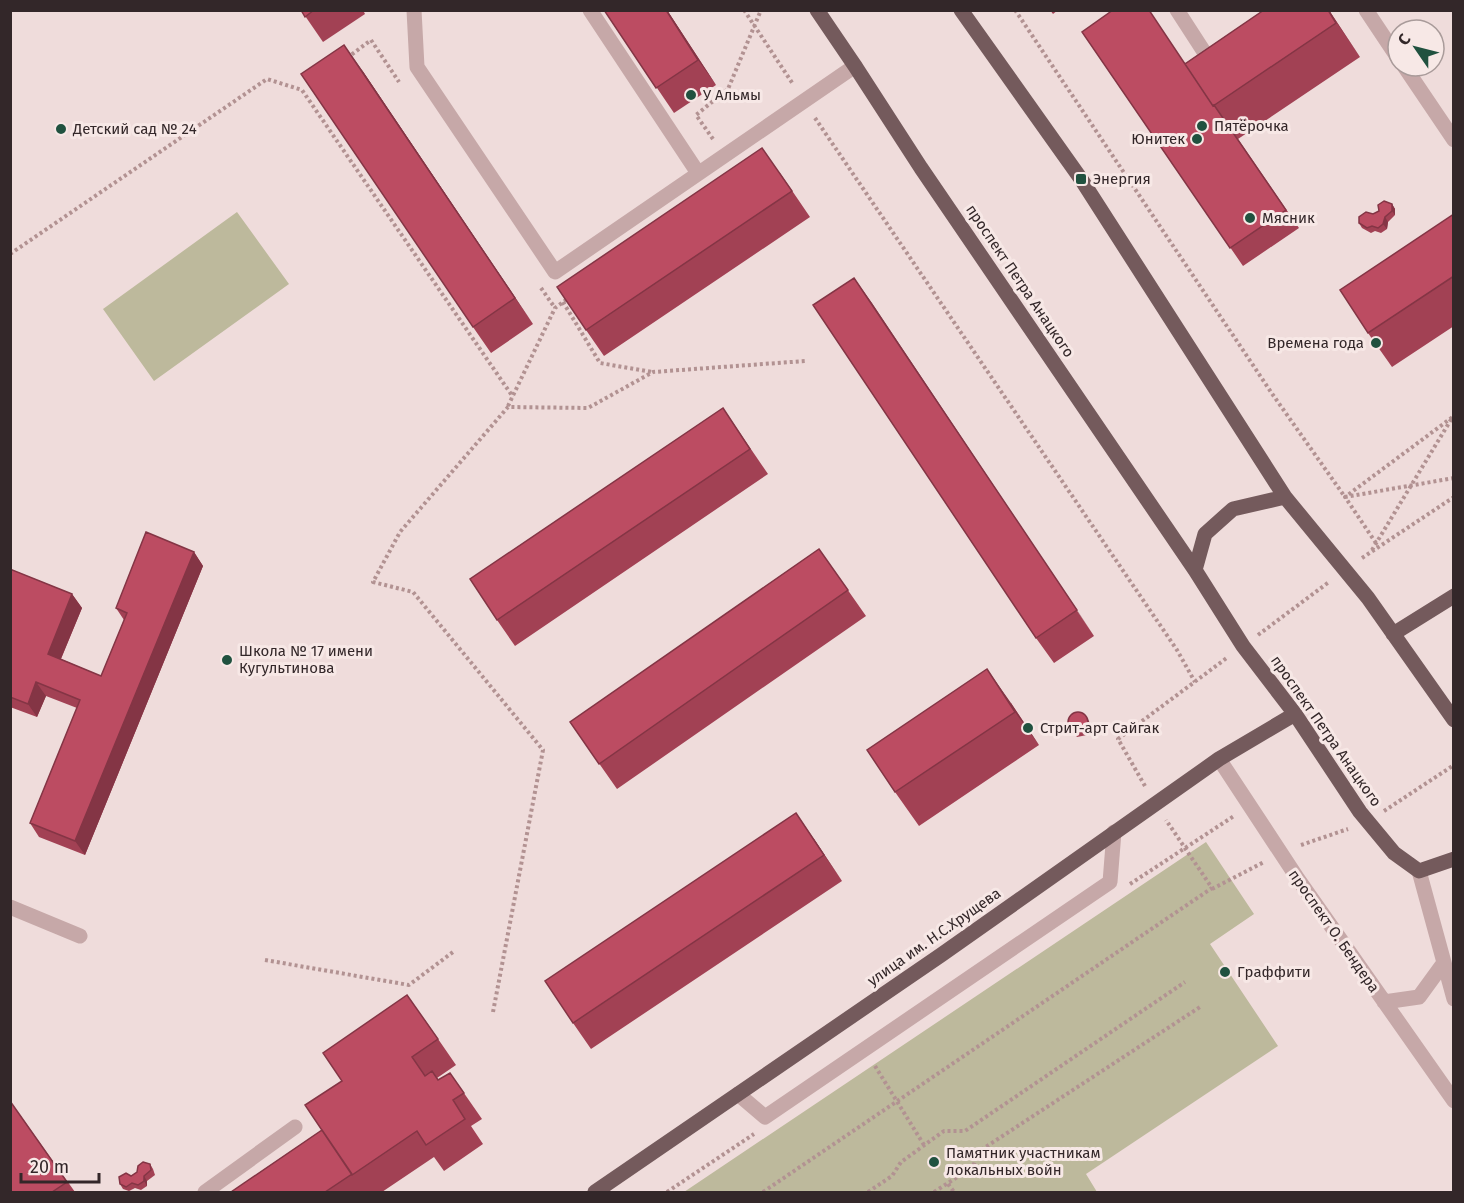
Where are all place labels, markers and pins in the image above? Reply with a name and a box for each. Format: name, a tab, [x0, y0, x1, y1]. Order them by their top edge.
place label: У Альмы	[703, 86, 761, 104]
marker: У Альмы	[684, 88, 698, 102]
place label: Пятёрочка	[1214, 117, 1289, 135]
marker: Пятёрочка	[1195, 119, 1209, 133]
place label: Детский сад № 24	[72, 120, 197, 138]
marker: Детский сад № 24	[54, 122, 68, 136]
place label: Юнитек	[1131, 130, 1185, 148]
marker: Юнитек	[1190, 132, 1204, 146]
place label: Энергия	[1093, 170, 1151, 188]
marker: Энергия	[1074, 172, 1088, 186]
place label: Мясник	[1262, 209, 1315, 227]
marker: Мясник	[1243, 211, 1257, 225]
place label: Времена года	[1267, 334, 1364, 352]
marker: Времена года	[1369, 336, 1383, 350]
place label: Школа № 17 имени Кугультинова	[239, 642, 373, 677]
marker: Школа № 17 имени Кугультинова	[220, 653, 234, 667]
place label: Стрит-арт Сайгак	[1040, 719, 1159, 737]
marker: Стрит-арт Сайгак	[1021, 721, 1035, 735]
place label: Граффити	[1237, 963, 1311, 981]
marker: Граффити	[1218, 965, 1232, 979]
place label: Памятник участникам локальных войн	[946, 1144, 1100, 1179]
marker: Памятник участникам локальных войн	[927, 1155, 941, 1169]

